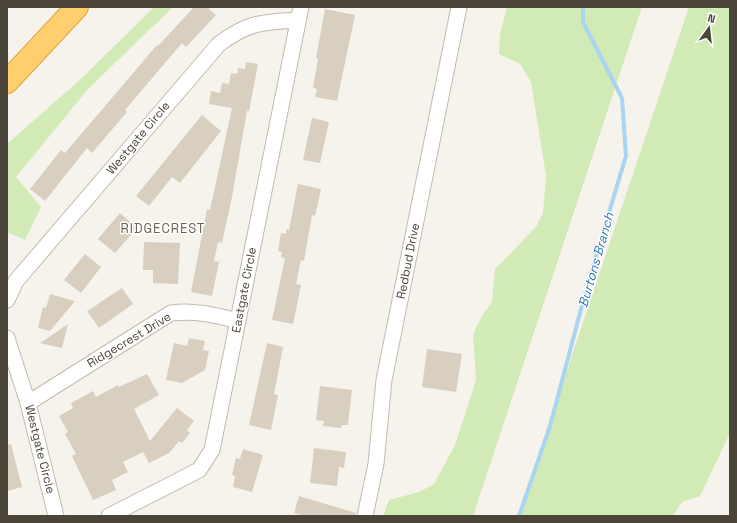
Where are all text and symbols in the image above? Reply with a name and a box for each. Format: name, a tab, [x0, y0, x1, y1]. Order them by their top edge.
north arrow	[689, 8, 729, 48]
text: N	[706, 11, 717, 26]
street label: Westgate Circle	[103, 98, 173, 178]
water label: Burtons Branch	[574, 210, 618, 309]
district label: RIDGECREST	[121, 220, 206, 237]
street label: Redbud Drive	[393, 222, 423, 300]
street label: Eastgate Circle	[228, 246, 260, 334]
street label: Ridgecrest Drive	[84, 309, 174, 371]
street label: Westgate Circle	[21, 403, 59, 495]

